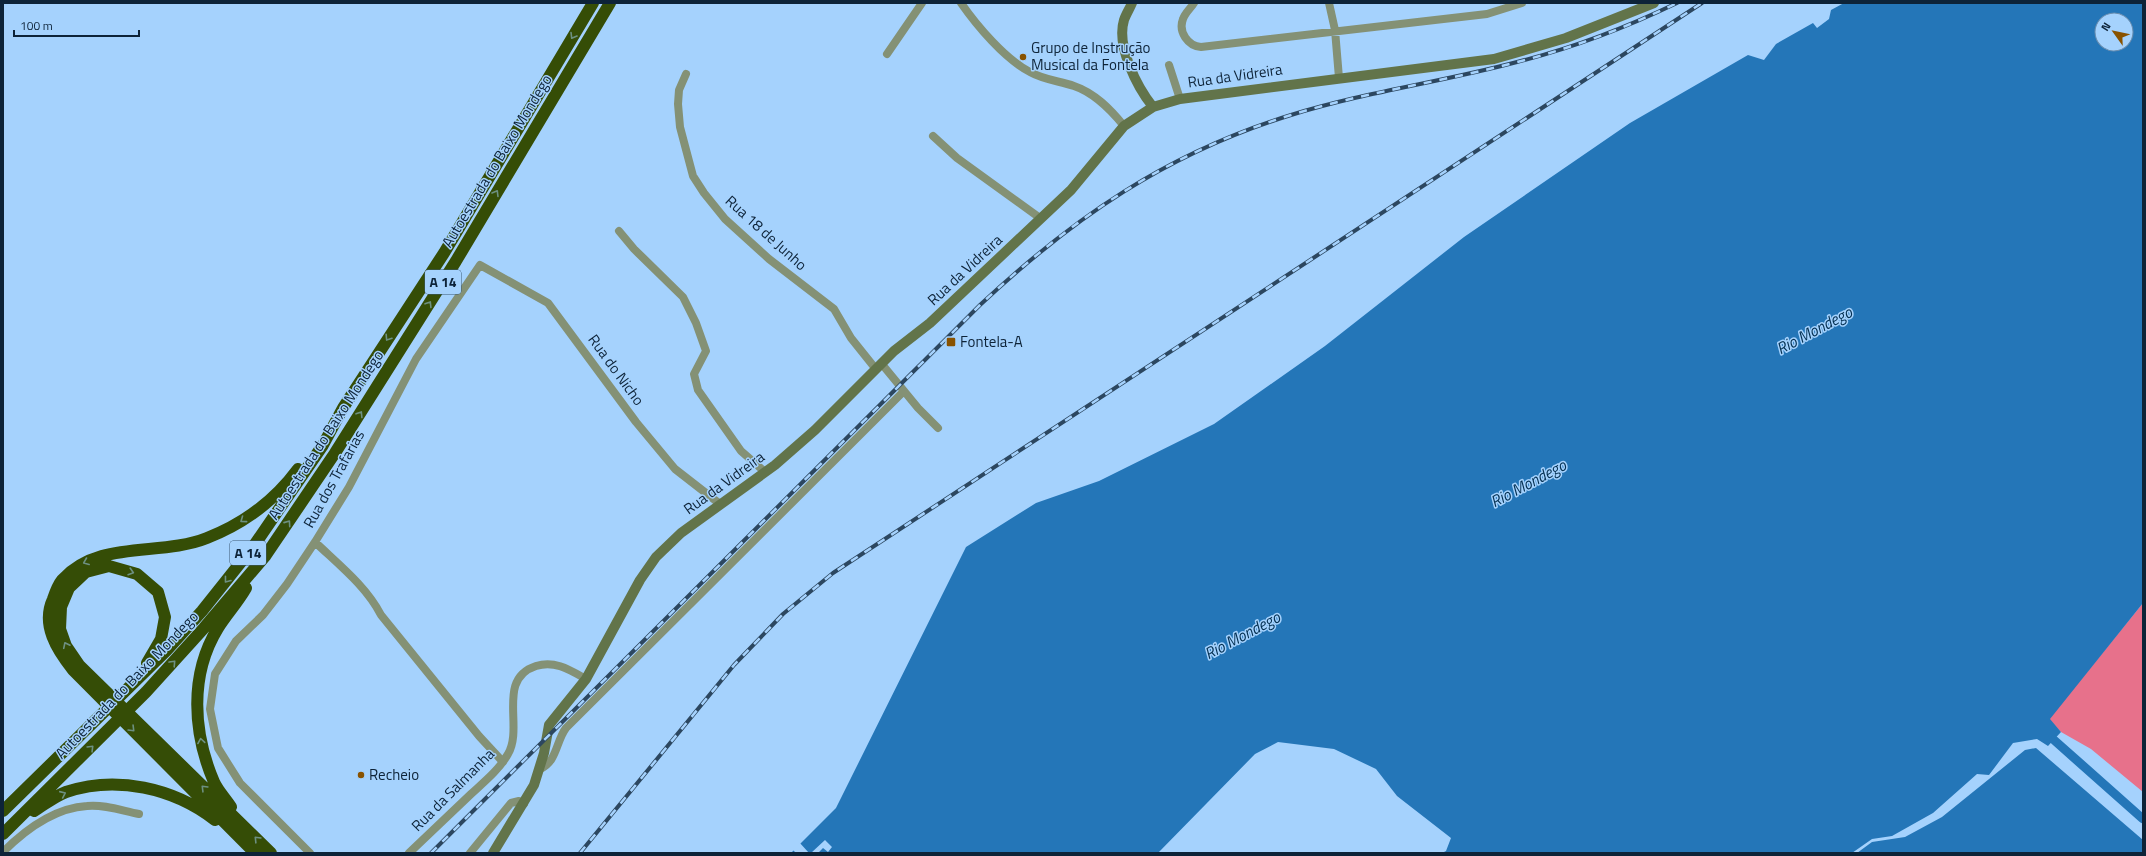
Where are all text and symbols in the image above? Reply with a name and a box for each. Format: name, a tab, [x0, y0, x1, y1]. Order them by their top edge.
scale bar	[14, 12, 139, 38]
north arrow	[2094, 12, 2134, 52]
text: 100 m	[20, 16, 53, 35]
text: N	[2097, 19, 2114, 34]
one-way arrow	[571, 32, 578, 40]
place label: Grupo de Instrução Musical da Fontela	[1031, 36, 1151, 76]
marker: Grupo de Instrução Musical da Fontela	[1018, 52, 1028, 62]
street label: Rua da Vidreira	[1186, 57, 1284, 94]
street label: Autoestrada do Baixo Mondego	[436, 70, 557, 252]
one-way arrow	[492, 190, 499, 197]
street label: Rua 18 de Junho	[720, 190, 812, 276]
street label: Rua da Vidreira	[922, 228, 1008, 311]
road number: A 14	[425, 270, 461, 294]
water label: Rio Mondego	[1772, 299, 1857, 360]
one-way arrow	[424, 301, 431, 308]
street label: Rua do Nicho	[583, 329, 650, 410]
place label: Fontela-A	[960, 330, 1023, 353]
one-way arrow	[386, 334, 393, 341]
marker: Fontela-A	[945, 336, 957, 348]
street label: Autoestrada do Baixo Mondego	[262, 345, 389, 524]
one-way arrow	[355, 411, 362, 418]
street label: Rua dos Trafarias	[297, 426, 370, 532]
street label: Rua da Vidreira	[678, 445, 769, 520]
water label: Rio Mondego	[1486, 452, 1571, 513]
one-way arrow	[240, 515, 247, 522]
one-way arrow	[283, 520, 291, 527]
road number: A 14	[230, 541, 266, 565]
one-way arrow	[82, 557, 89, 565]
one-way arrow	[127, 567, 134, 576]
one-way arrow	[225, 575, 232, 582]
water label: Rio Mondego	[1200, 604, 1285, 665]
street label: Autoestrada do Baixo Mondego	[50, 605, 204, 764]
one-way arrow	[63, 641, 71, 649]
one-way arrow	[168, 660, 176, 668]
one-way arrow	[127, 725, 135, 732]
one-way arrow	[197, 738, 205, 744]
street label: Rua da Salmanha	[406, 742, 500, 837]
one-way arrow	[86, 745, 94, 753]
place label: Recheio	[369, 763, 419, 786]
marker: Recheio	[356, 770, 366, 780]
one-way arrow	[201, 785, 209, 793]
one-way arrow	[59, 791, 67, 799]
one-way arrow	[254, 836, 262, 844]

